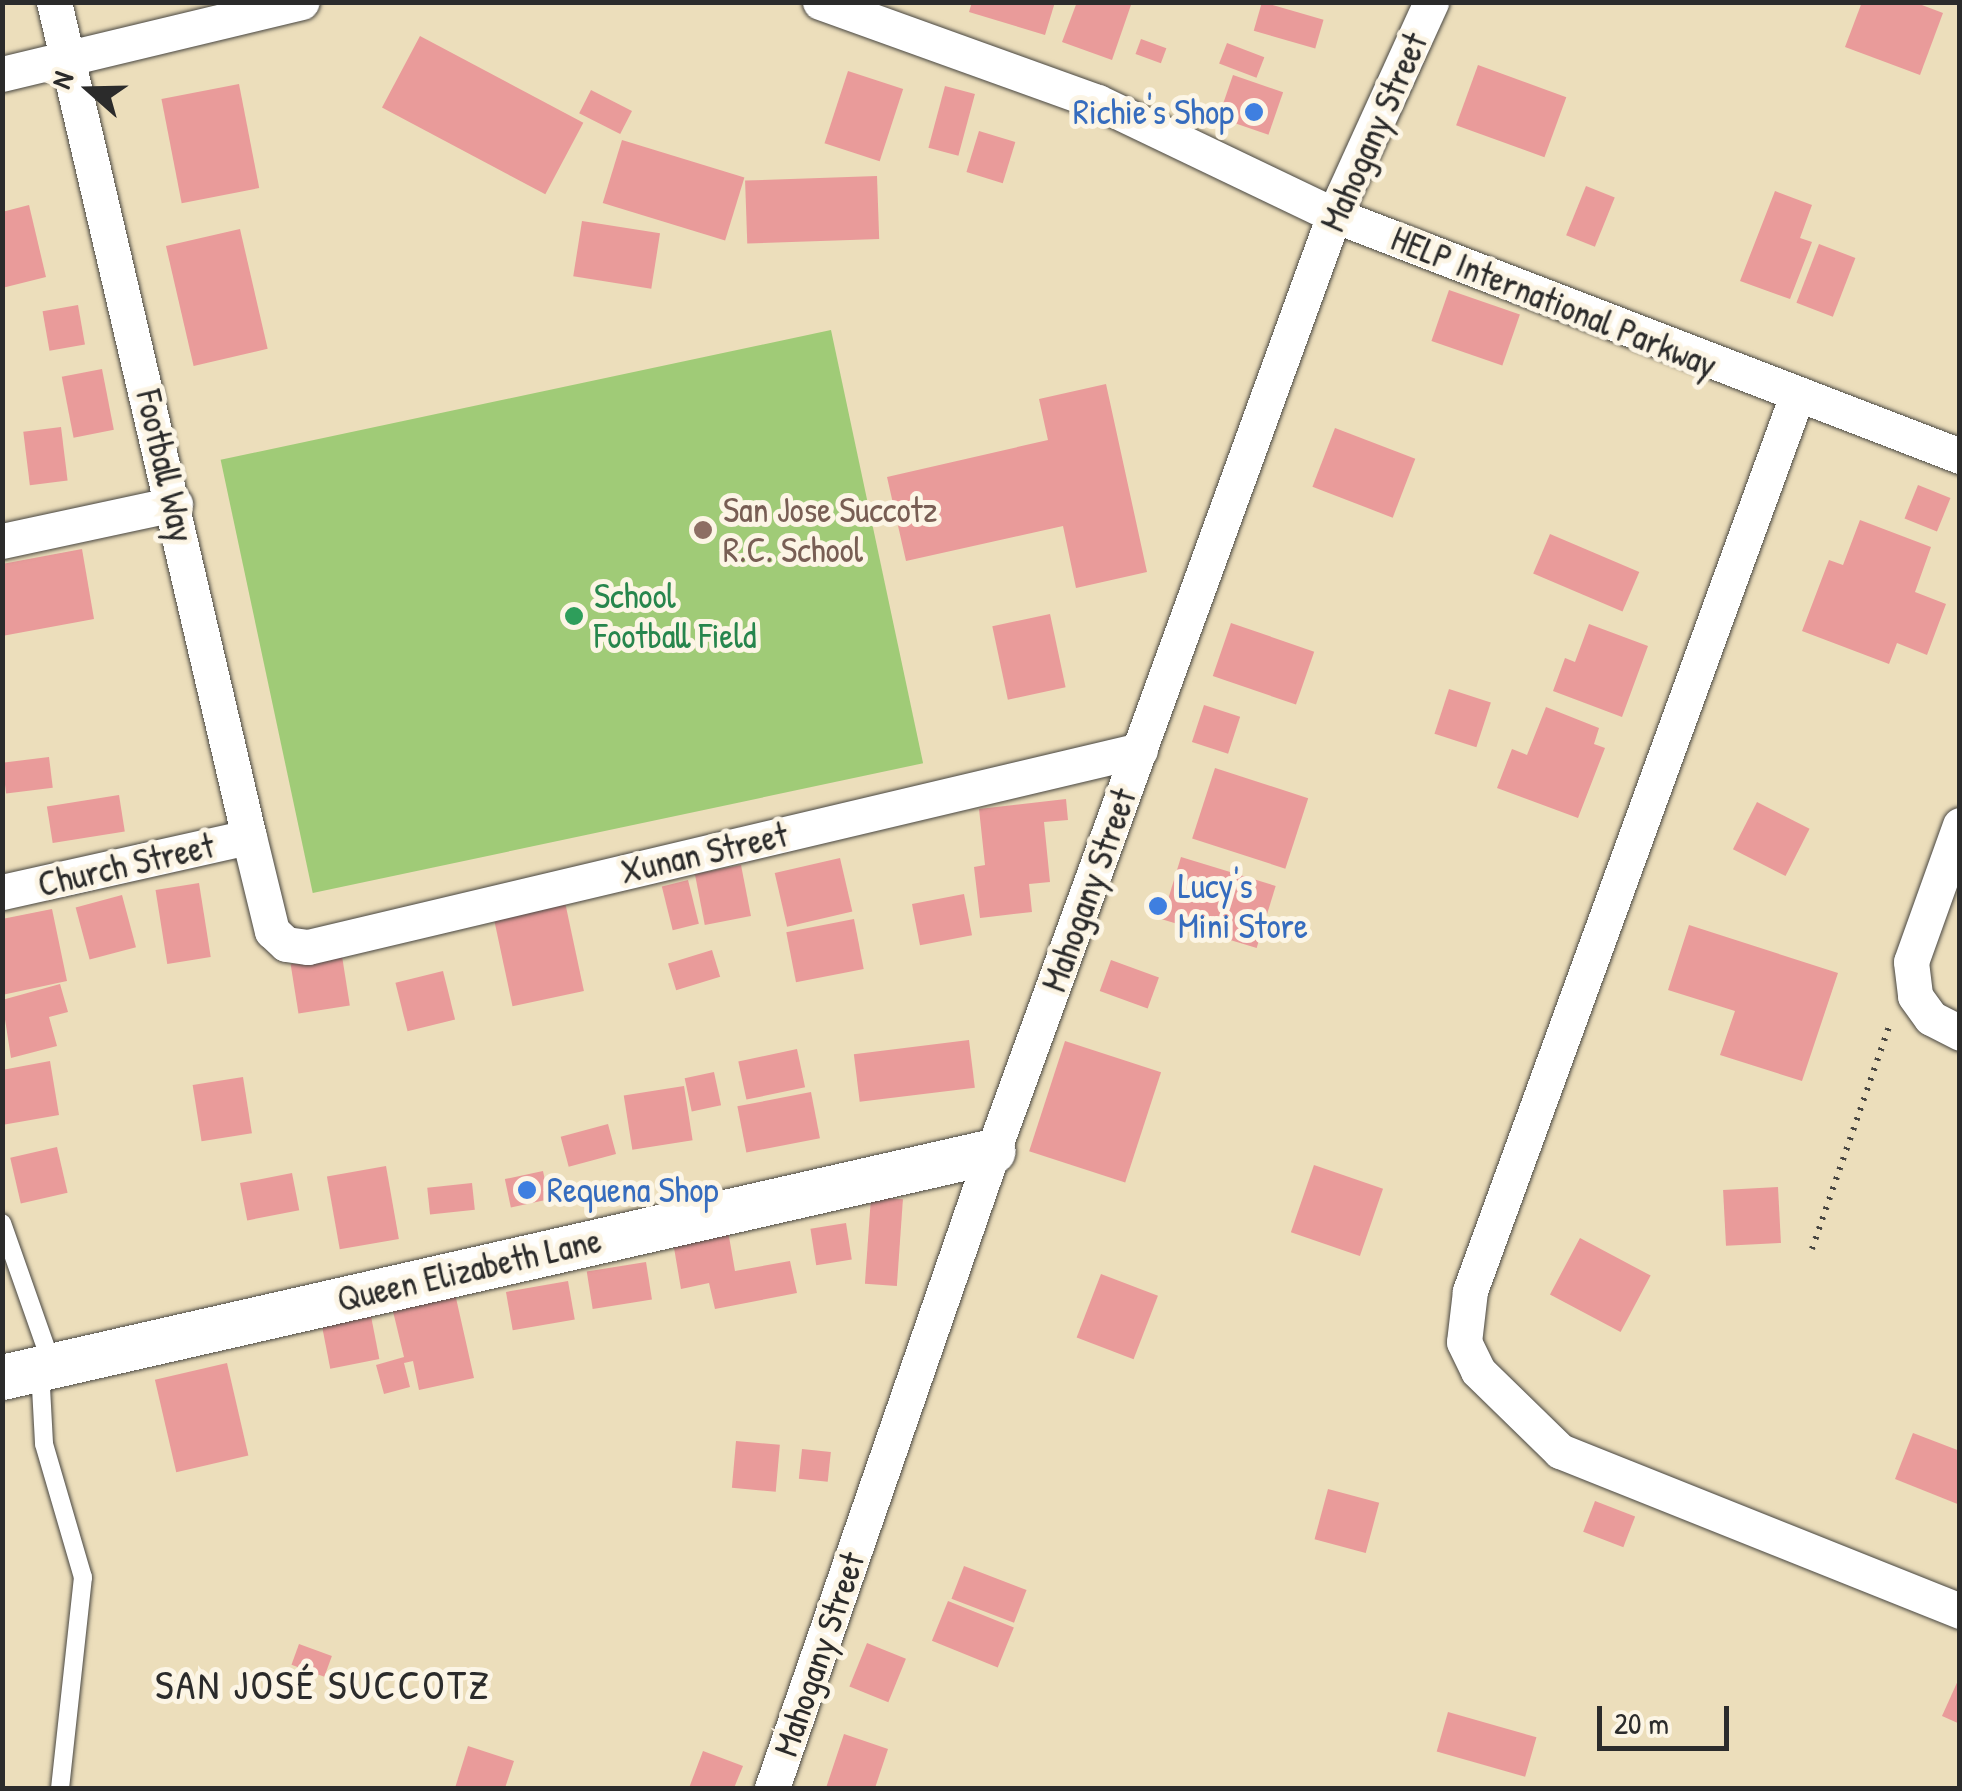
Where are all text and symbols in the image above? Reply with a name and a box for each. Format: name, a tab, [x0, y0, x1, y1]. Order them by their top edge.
street label: Mahogany Street	[1312, 26, 1436, 238]
north arrow	[40, 40, 140, 140]
text: N	[41, 66, 82, 93]
place label: Richie's Shop	[1073, 91, 1234, 133]
marker: Richie's Shop	[1243, 101, 1265, 123]
street label: HELP International Parkway	[1385, 218, 1723, 386]
street label: Football Way	[127, 386, 203, 546]
place label: San Jose Succotz R.C. School	[723, 489, 938, 571]
marker: San Jose Succotz R.C. School	[692, 519, 714, 541]
place label: School Football Field	[594, 575, 757, 657]
marker: School Football Field	[563, 605, 585, 627]
street label: Mahogany Street	[1033, 783, 1145, 997]
street label: Xunan Street	[616, 813, 792, 893]
street label: Church Street	[34, 824, 218, 906]
place label: Lucy's Mini Store	[1178, 865, 1308, 947]
marker: Lucy's Mini Store	[1147, 895, 1169, 917]
place label: Requena Shop	[547, 1169, 718, 1211]
marker: Requena Shop	[516, 1179, 538, 1201]
street label: Queen Elizabeth Lane	[333, 1219, 605, 1321]
street label: Mahogany Street	[765, 1547, 873, 1761]
district label: SAN JOSÉ SUCCOTZ	[155, 1660, 491, 1708]
scale bar	[1602, 1686, 1734, 1748]
text: 20 m	[1614, 1703, 1669, 1743]

